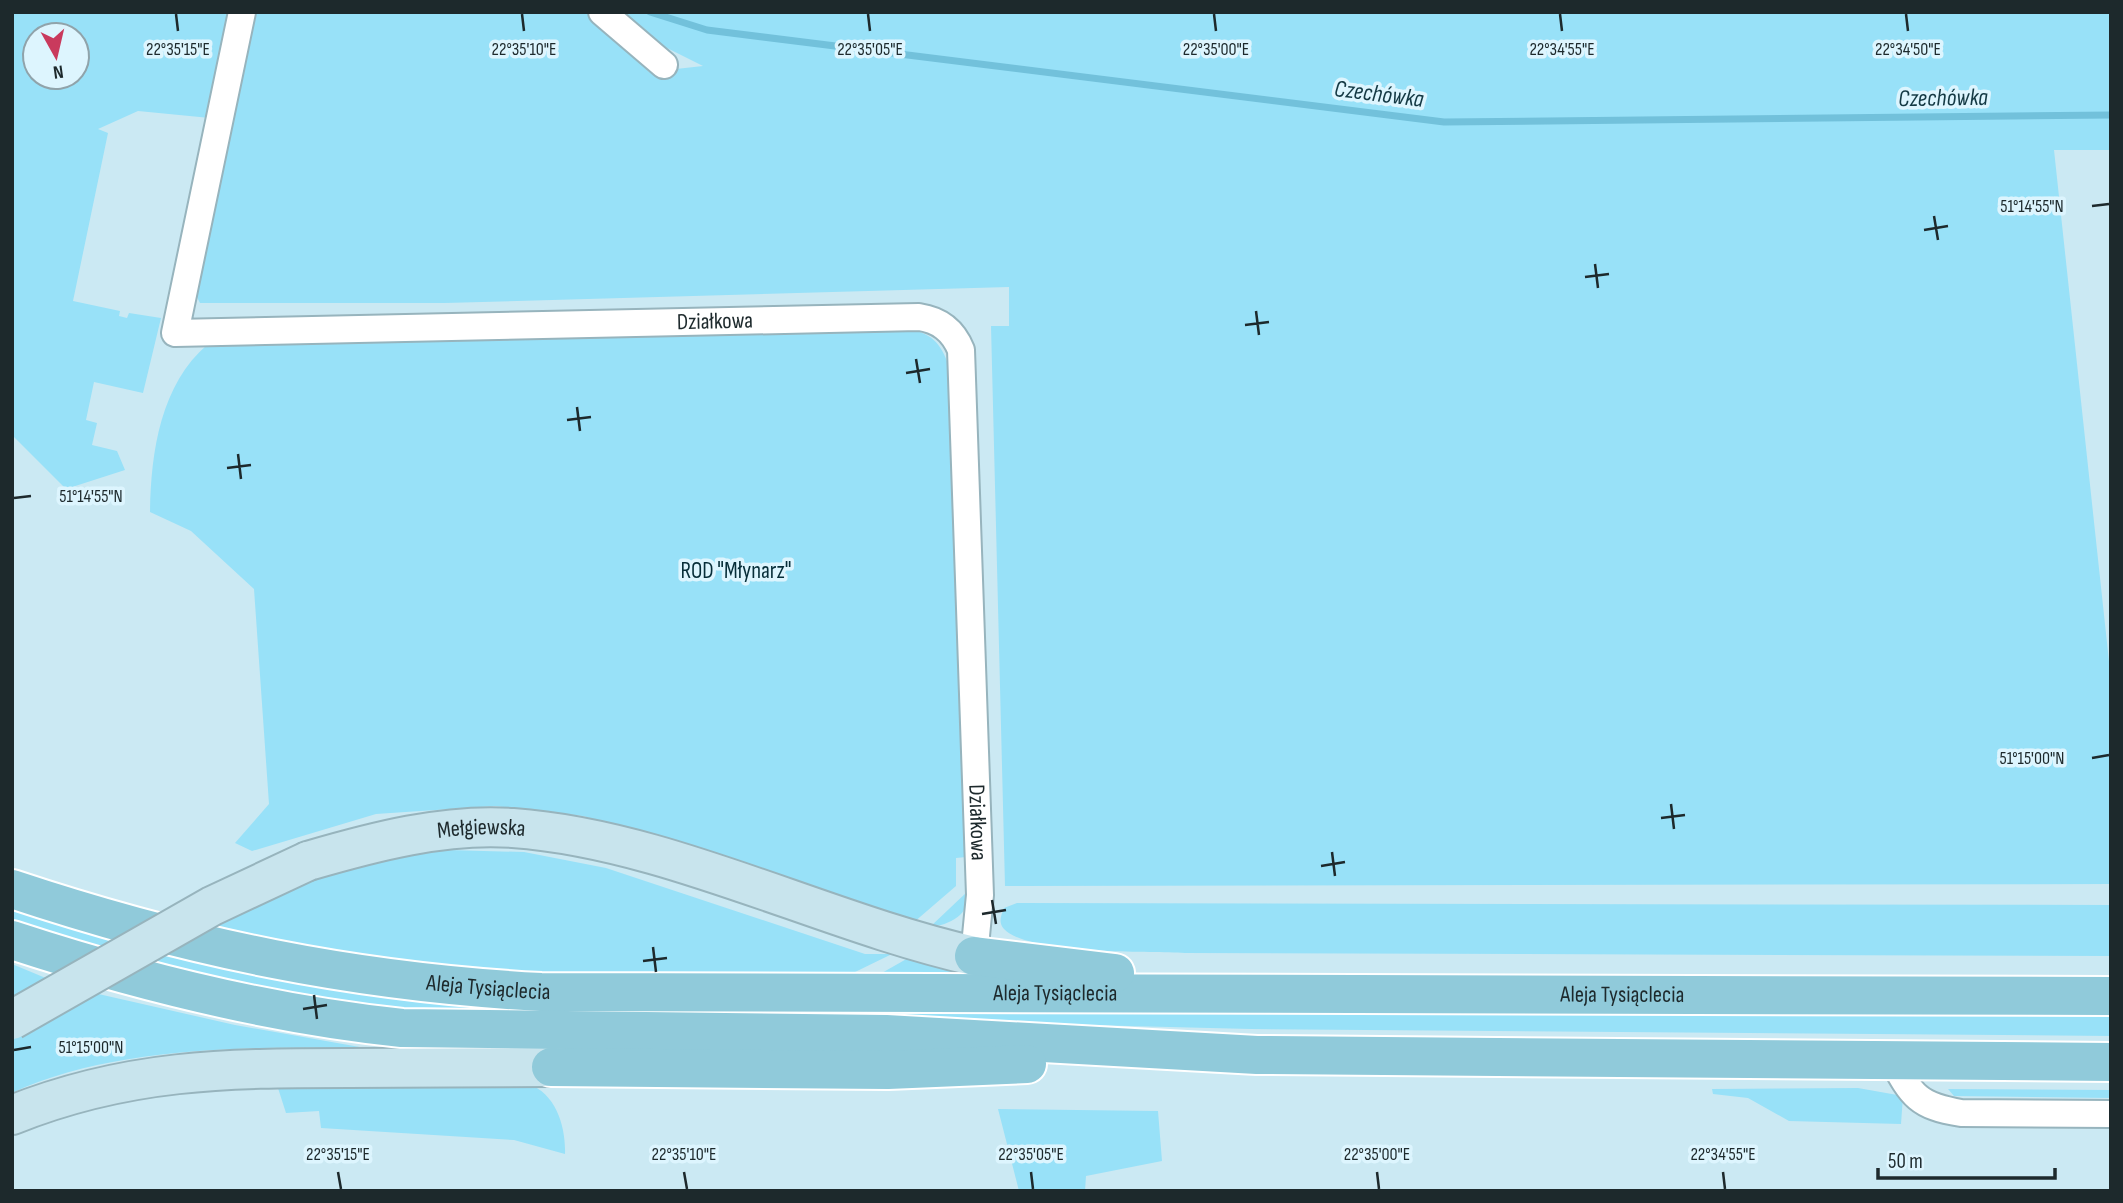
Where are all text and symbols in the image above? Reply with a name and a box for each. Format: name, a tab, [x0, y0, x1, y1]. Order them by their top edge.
north arrow	[21, 21, 91, 91]
text: 22°35'15"E	[146, 39, 210, 60]
text: 22°35'10"E	[492, 39, 556, 60]
text: 22°35'05"E	[837, 39, 903, 60]
text: 22°35'00"E	[1183, 39, 1249, 60]
text: 22°34'55"E	[1529, 39, 1595, 60]
text: 22°34'50"E	[1875, 39, 1941, 60]
text: N	[52, 59, 65, 83]
water label: Czechówka	[1333, 74, 1426, 114]
water label: Czechówka	[1898, 83, 1988, 113]
text: 51°14'55"N	[2000, 196, 2064, 217]
street label: Działkowa	[677, 307, 753, 336]
text: 51°14'55"N	[59, 486, 123, 507]
park label: ROD "Młynarz"	[681, 557, 791, 585]
text: 51°15'00"N	[2000, 748, 2064, 769]
street label: Działkowa	[962, 784, 993, 861]
street label: Mełgiewska	[435, 813, 527, 845]
street label: Aleja Tysiąclecia	[424, 969, 550, 1006]
street label: Aleja Tysiąclecia	[992, 979, 1117, 1007]
street label: Aleja Tysiąclecia	[1559, 981, 1684, 1009]
text: 51°15'00"N	[59, 1037, 123, 1058]
scale bar	[1878, 1136, 2055, 1180]
text: 22°35'15"E	[306, 1144, 370, 1165]
text: 22°35'10"E	[652, 1144, 716, 1165]
text: 22°35'05"E	[998, 1144, 1064, 1165]
text: 22°35'00"E	[1344, 1144, 1410, 1165]
text: 22°34'55"E	[1690, 1144, 1756, 1165]
text: 50 m	[1888, 1149, 1923, 1174]

